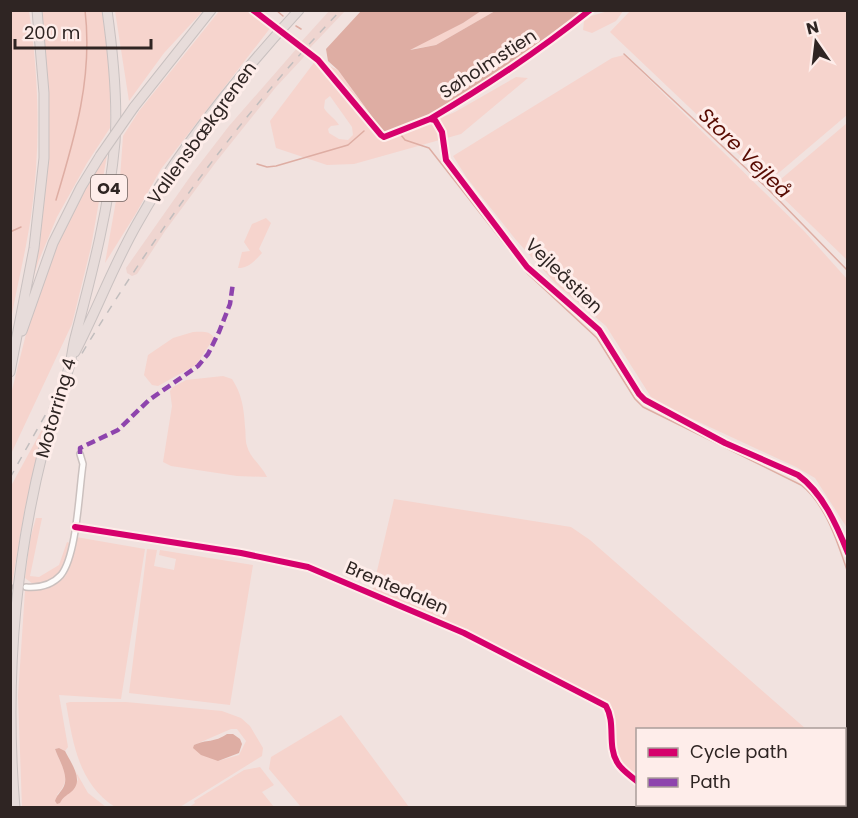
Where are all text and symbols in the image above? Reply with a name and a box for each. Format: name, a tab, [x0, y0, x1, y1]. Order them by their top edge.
scale bar	[15, 12, 152, 50]
north arrow	[786, 12, 846, 72]
text: N	[804, 15, 821, 41]
text: 200 m	[24, 20, 80, 45]
street label: Søholmstien	[434, 23, 541, 104]
street label: Vallensbækgrenen	[141, 56, 262, 209]
water label: Store Vejleå	[692, 102, 798, 204]
road number: O4	[91, 175, 127, 201]
street label: Vejleåstien	[520, 232, 608, 319]
street label: Motorring 4	[29, 355, 82, 461]
street label: Brentedalen	[342, 555, 453, 620]
legend	[636, 728, 846, 806]
text: Cycle path	[690, 739, 788, 764]
text: Path	[690, 769, 731, 794]

